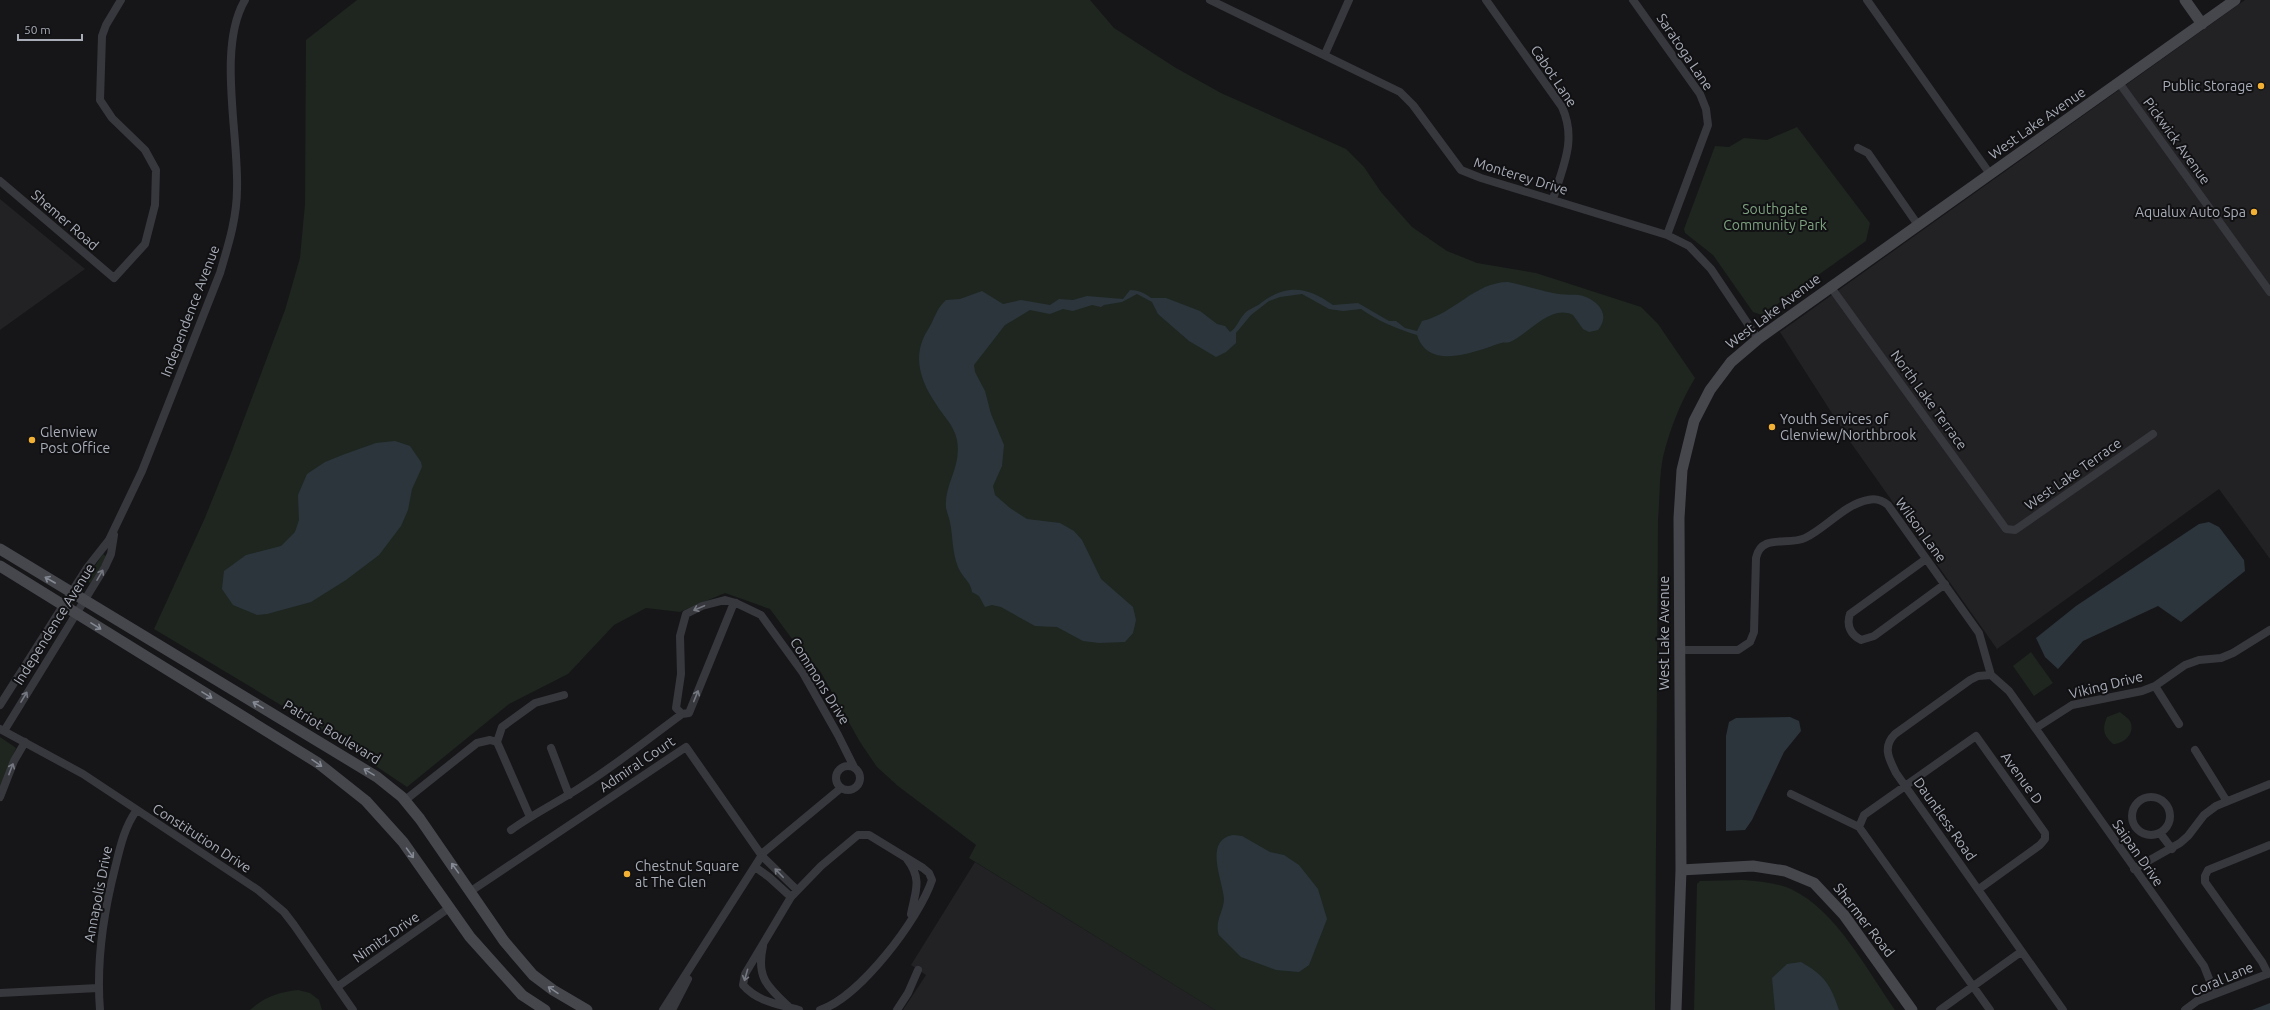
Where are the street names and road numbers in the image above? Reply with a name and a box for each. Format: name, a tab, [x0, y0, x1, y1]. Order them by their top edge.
street label: Saratoga Lane	[1653, 11, 1717, 93]
street label: Cabot Lane	[1528, 42, 1580, 110]
street label: West Lake Avenue	[1986, 84, 2088, 162]
street label: Pickwick Avenue	[2140, 94, 2214, 188]
street label: Monterey Drive	[1472, 154, 1570, 198]
street label: Shemer Road	[28, 187, 102, 253]
street label: Independence Avenue	[157, 243, 223, 379]
street label: West Lake Avenue	[1722, 270, 1824, 352]
street label: North Lake Terrace	[1888, 347, 1970, 453]
street label: West Lake Terrace	[2022, 435, 2124, 513]
street label: Wilson Lane	[1892, 495, 1950, 565]
street label: Independence Avenue	[10, 560, 98, 688]
street label: West Lake Avenue	[1656, 576, 1672, 690]
street label: Commons Drive	[787, 635, 853, 727]
street label: Viking Drive	[2067, 668, 2145, 702]
street label: Patriot Boulevard	[281, 697, 383, 767]
street label: Admiral Court	[596, 733, 678, 795]
street label: Avenue D	[1998, 749, 2046, 807]
street label: Dauntless Road	[1910, 774, 1980, 864]
street label: Constitution Drive	[150, 800, 254, 876]
street label: Saipan Drive	[2109, 817, 2167, 889]
street label: Annapolis Drive	[81, 844, 115, 944]
street label: Shermer Road	[1830, 880, 1898, 960]
street label: Nimitz Drive	[350, 908, 422, 966]
street label: Coral Lane	[2188, 959, 2256, 999]

